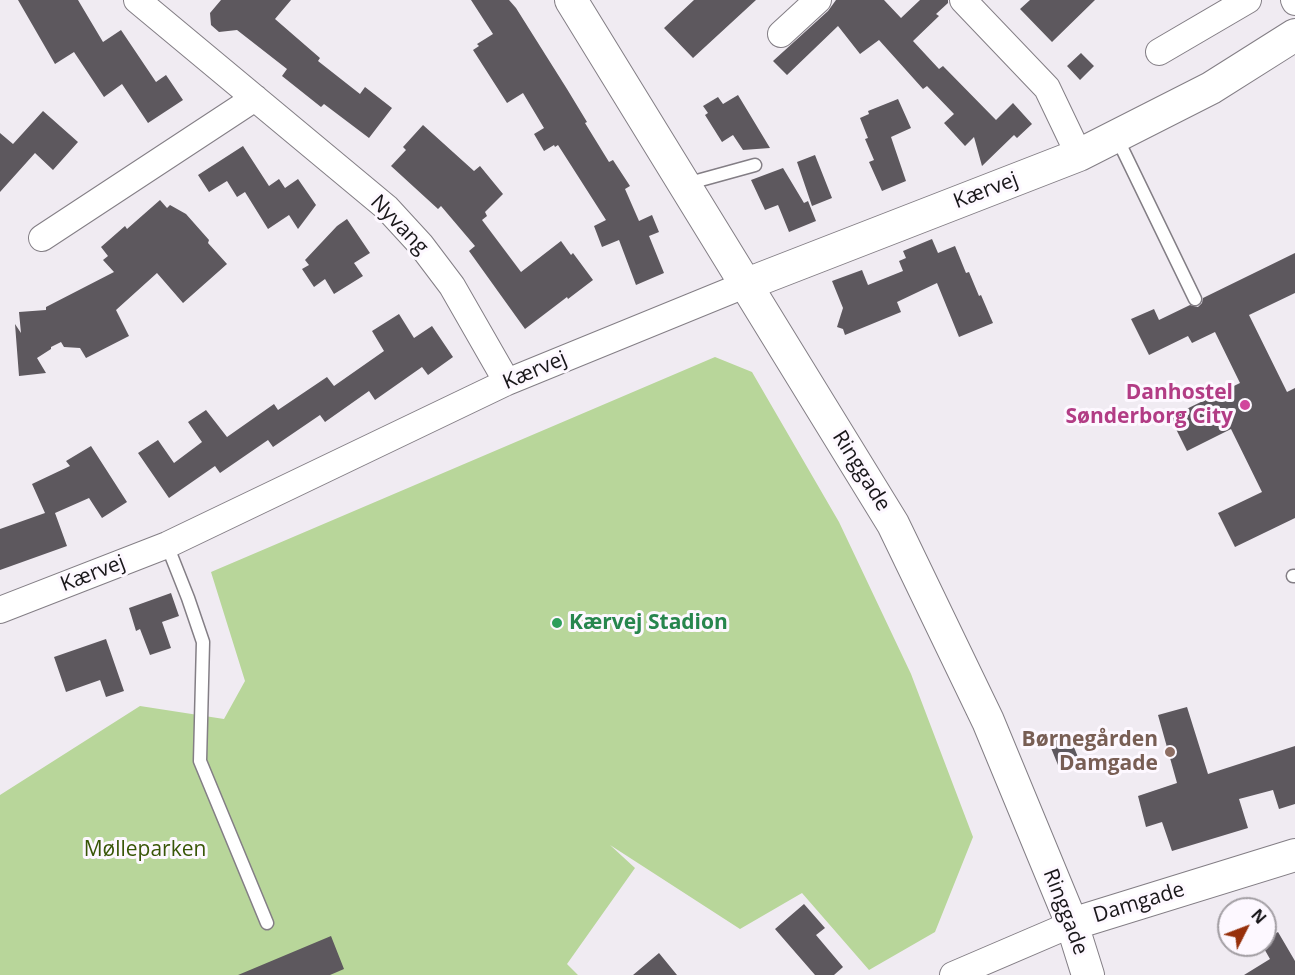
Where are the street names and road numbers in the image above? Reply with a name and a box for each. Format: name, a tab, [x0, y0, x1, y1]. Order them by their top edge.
street label: Kærvej	[950, 167, 1022, 215]
street label: Nyvang	[365, 190, 433, 260]
street label: Kærvej	[499, 346, 571, 396]
street label: Ringgade	[826, 426, 896, 516]
street label: Kærvej	[57, 550, 129, 598]
street label: Ringgade	[1037, 865, 1093, 959]
street label: Damgade	[1090, 877, 1188, 929]

